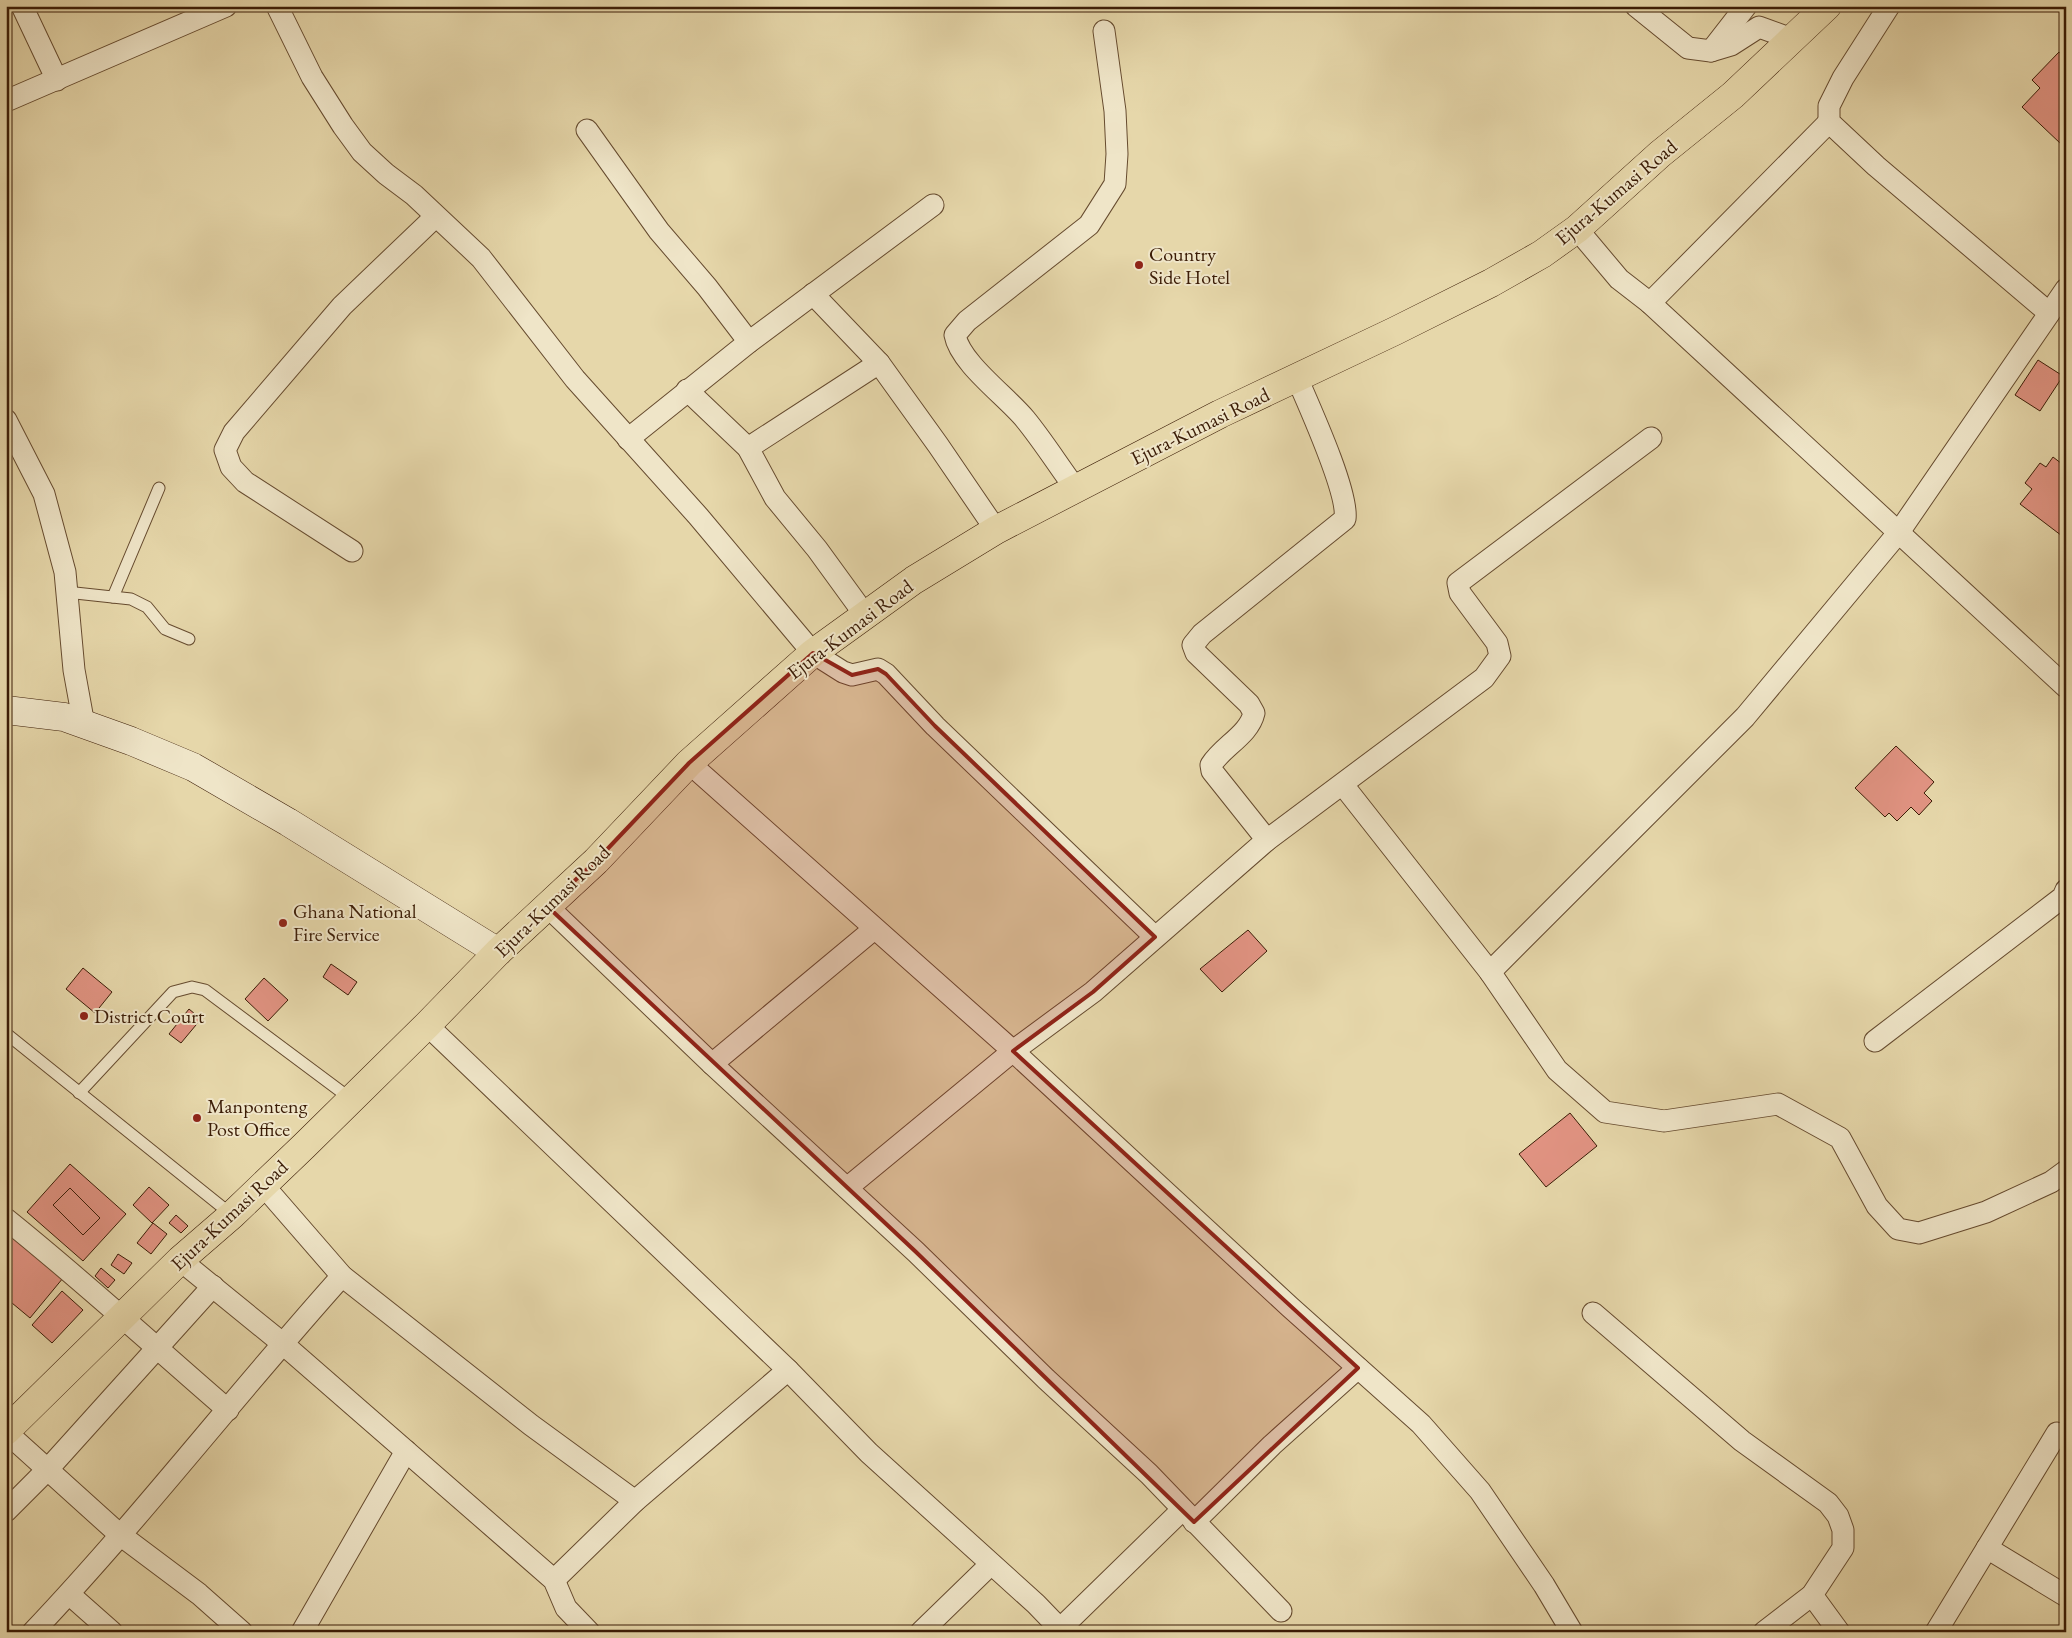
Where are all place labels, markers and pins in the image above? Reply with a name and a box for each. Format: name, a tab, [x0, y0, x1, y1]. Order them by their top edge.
place label: Country Side Hotel	[1149, 241, 1230, 290]
marker: Country Side Hotel	[1133, 259, 1145, 271]
place label: Ghana National Fire Service	[293, 898, 417, 947]
marker: Ghana National Fire Service	[277, 917, 289, 929]
place label: District Court	[94, 1003, 205, 1029]
marker: District Court	[78, 1010, 90, 1022]
place label: Manponteng Post Office	[207, 1093, 308, 1142]
marker: Manponteng Post Office	[191, 1112, 203, 1124]

